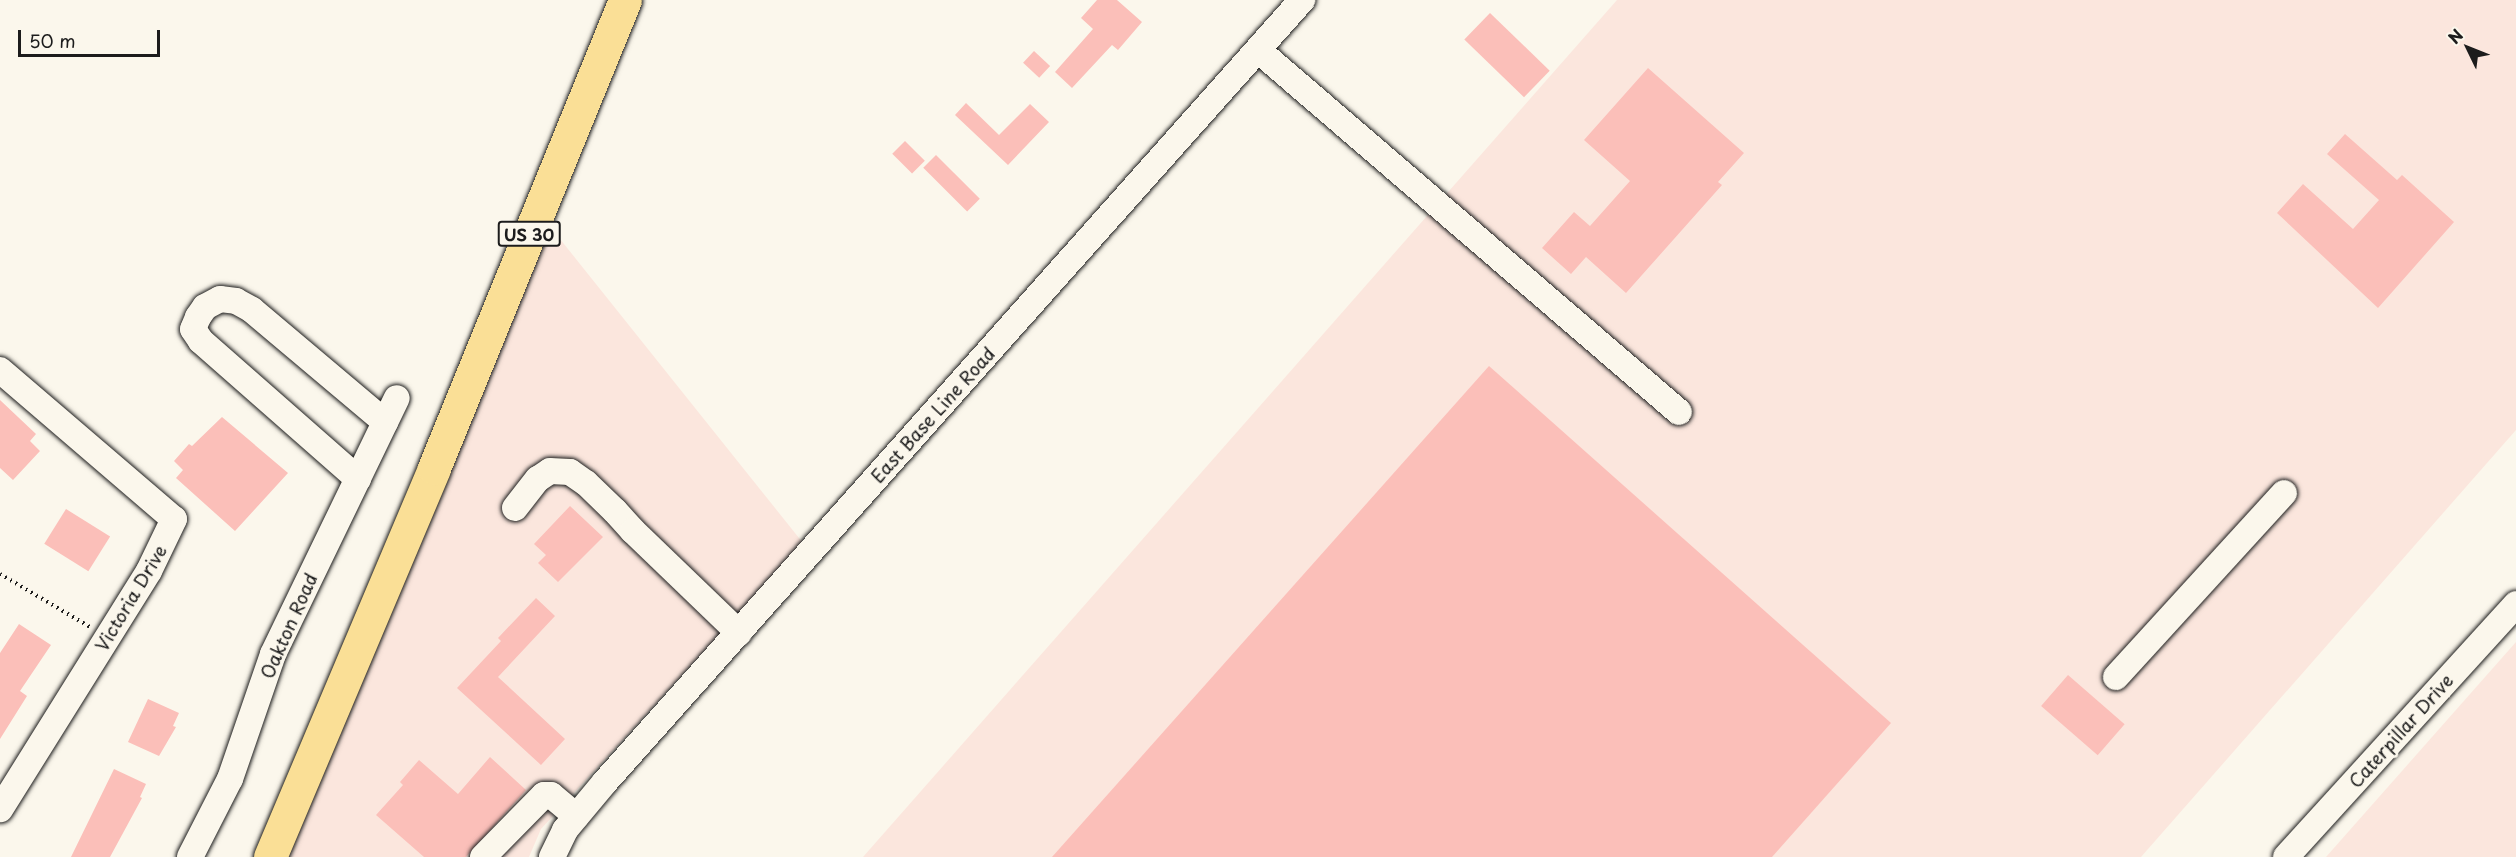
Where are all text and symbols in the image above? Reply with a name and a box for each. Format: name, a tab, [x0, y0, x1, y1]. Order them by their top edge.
scale bar	[21, 18, 164, 56]
north arrow	[2438, 18, 2498, 78]
text: N	[2442, 23, 2468, 49]
text: 50 m	[29, 27, 76, 54]
road number: US 30	[498, 221, 560, 247]
street label: East Base Line Road	[866, 343, 1000, 487]
street label: Victoria Drive	[91, 541, 171, 655]
street label: Oakton Road	[256, 570, 322, 682]
street label: Caterpillar Drive	[2344, 670, 2458, 792]

